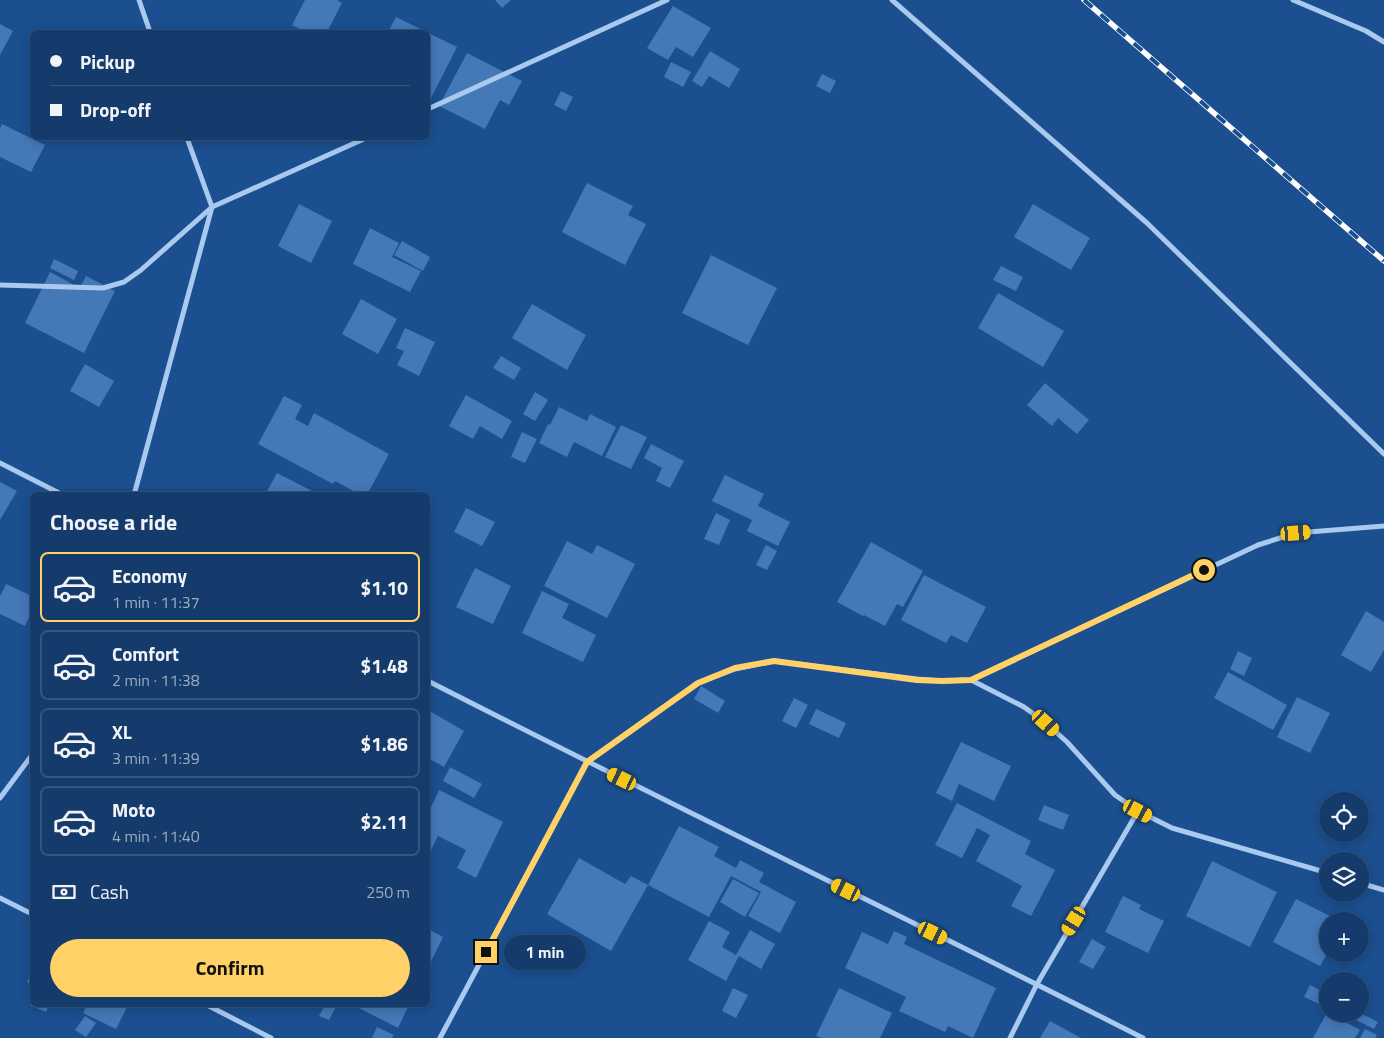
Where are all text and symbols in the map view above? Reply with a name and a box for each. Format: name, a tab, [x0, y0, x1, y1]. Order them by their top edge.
text: Pickup	[80, 47, 135, 76]
text: Drop-off	[80, 95, 151, 124]
text: Choose a ride	[50, 505, 177, 539]
car	[1280, 524, 1311, 542]
route start	[1193, 559, 1215, 581]
text: Economy	[112, 561, 187, 590]
icon: car	[52, 565, 97, 610]
text: $1.10	[361, 573, 408, 602]
text: 1 min · 11:37	[112, 590, 200, 614]
text: Comfort	[112, 639, 179, 668]
icon: car	[52, 643, 97, 688]
text: $1.48	[361, 651, 408, 680]
text: 2 min · 11:38	[112, 668, 200, 692]
car	[1029, 707, 1062, 739]
text: XL	[112, 717, 132, 746]
icon: car	[52, 721, 97, 766]
text: $1.86	[361, 729, 408, 758]
text: 3 min · 11:39	[112, 746, 200, 770]
car	[605, 766, 638, 792]
map controls	[1319, 792, 1369, 1022]
button: locate	[1319, 792, 1369, 842]
text: Moto	[112, 795, 155, 824]
car	[1121, 798, 1154, 824]
icon: car	[52, 799, 97, 844]
text: $2.11	[361, 807, 408, 836]
text: 4 min · 11:40	[112, 824, 200, 848]
button: layers	[1319, 852, 1369, 902]
text: Cash	[90, 877, 129, 906]
car	[829, 877, 862, 903]
icon: cash	[50, 878, 78, 906]
text: 250 m	[366, 880, 410, 904]
car	[1059, 904, 1088, 938]
button: +	[1319, 912, 1369, 962]
car	[916, 920, 949, 946]
callout: 1 min	[504, 934, 586, 970]
button: Confirm	[50, 939, 410, 997]
text: 1 min	[526, 940, 564, 964]
route end	[475, 941, 497, 963]
button: −	[1319, 972, 1369, 1022]

